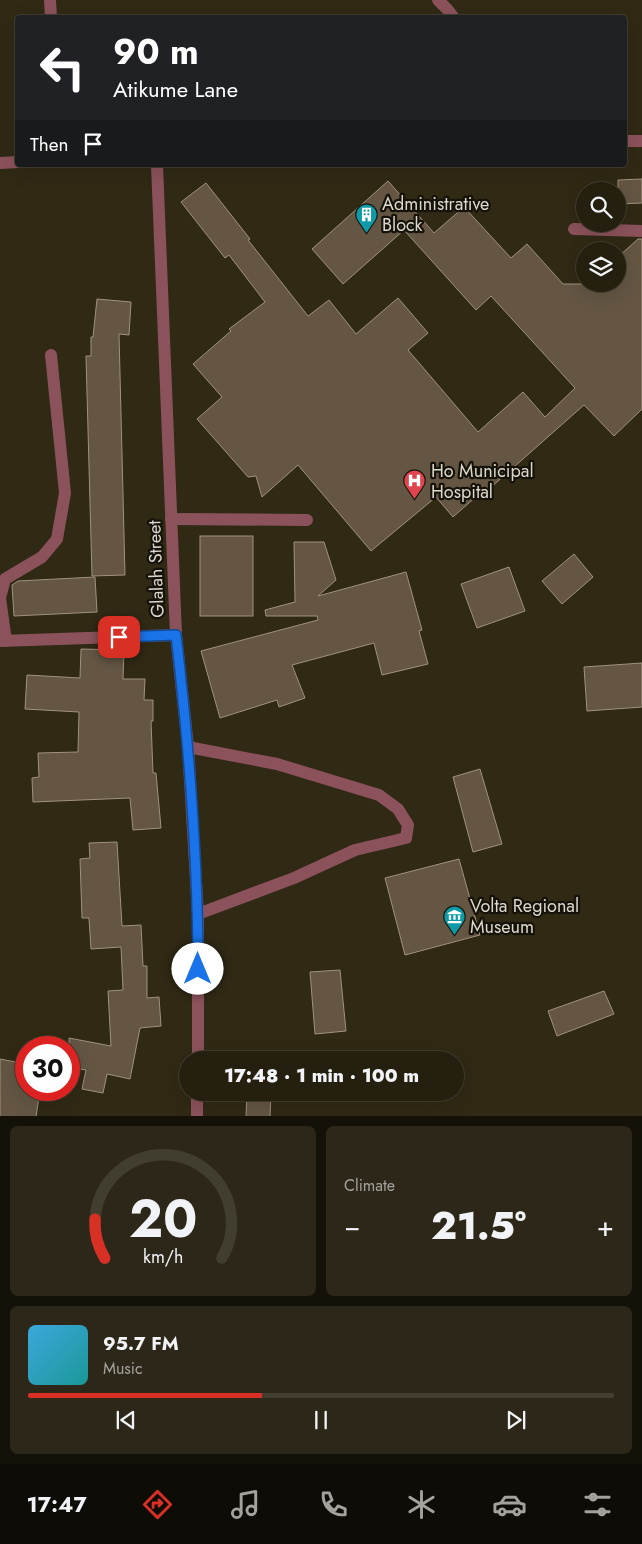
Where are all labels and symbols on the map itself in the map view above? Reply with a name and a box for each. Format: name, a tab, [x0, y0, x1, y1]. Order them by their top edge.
place label: Administrative Block	[382, 191, 489, 238]
building icon: Administrative Block	[354, 202, 378, 233]
place label: Ho Municipal Hospital	[431, 458, 534, 505]
hospital icon: Ho Municipal Hospital	[403, 469, 427, 500]
street label: Glalah Street	[141, 519, 171, 618]
pin	[98, 616, 140, 658]
place label: Volta Regional Museum	[470, 893, 579, 940]
museum icon: Volta Regional Museum	[442, 904, 466, 935]
position arrow	[171, 942, 223, 994]
speed limit sign: 30	[15, 1036, 80, 1101]

